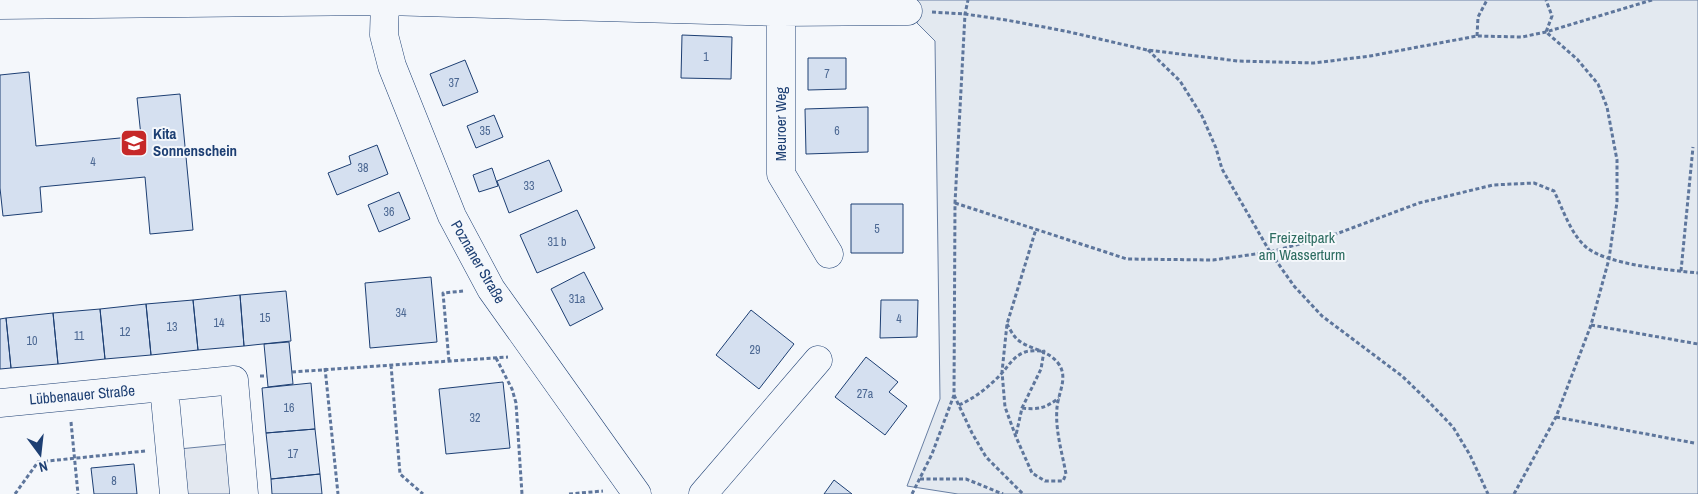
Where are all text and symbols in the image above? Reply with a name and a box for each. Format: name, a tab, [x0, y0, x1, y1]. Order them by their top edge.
house number: 1	[703, 49, 709, 65]
house number: 7	[824, 66, 830, 82]
house number: 37	[449, 75, 460, 91]
street label: Meuroer Weg	[770, 87, 791, 161]
place label: Kita Sonnenschein	[153, 123, 237, 161]
house number: 35	[480, 123, 491, 139]
house number: 6	[834, 123, 840, 139]
school or university icon: Kita Sonnenschein	[119, 128, 149, 158]
house number: 4	[90, 154, 96, 170]
house number: 38	[358, 160, 368, 176]
house number: 33	[524, 178, 534, 194]
house number: 36	[384, 204, 394, 220]
street label: Poznaner Straße	[446, 216, 511, 307]
house number: 5	[874, 221, 880, 237]
park label: Freizeitpark am Wasserturm	[1259, 227, 1345, 265]
house number: 31 b	[547, 234, 567, 250]
house number: 31a	[569, 291, 586, 307]
house number: 34	[396, 305, 407, 321]
house number: 15	[260, 310, 271, 326]
house number: 4	[896, 311, 902, 327]
house number: 14	[214, 315, 225, 331]
house number: 13	[167, 319, 177, 335]
house number: 12	[120, 324, 130, 340]
house number: 11	[74, 328, 85, 344]
house number: 10	[27, 333, 37, 349]
house number: 29	[750, 342, 760, 358]
street label: Lübbenauer Straße	[28, 379, 136, 410]
house number: 27a	[857, 386, 874, 402]
house number: 16	[284, 400, 294, 416]
house number: 32	[470, 410, 480, 426]
north arrow	[15, 429, 65, 479]
house number: 17	[288, 446, 299, 462]
text: N	[37, 457, 50, 476]
house number: 8	[111, 473, 117, 489]

